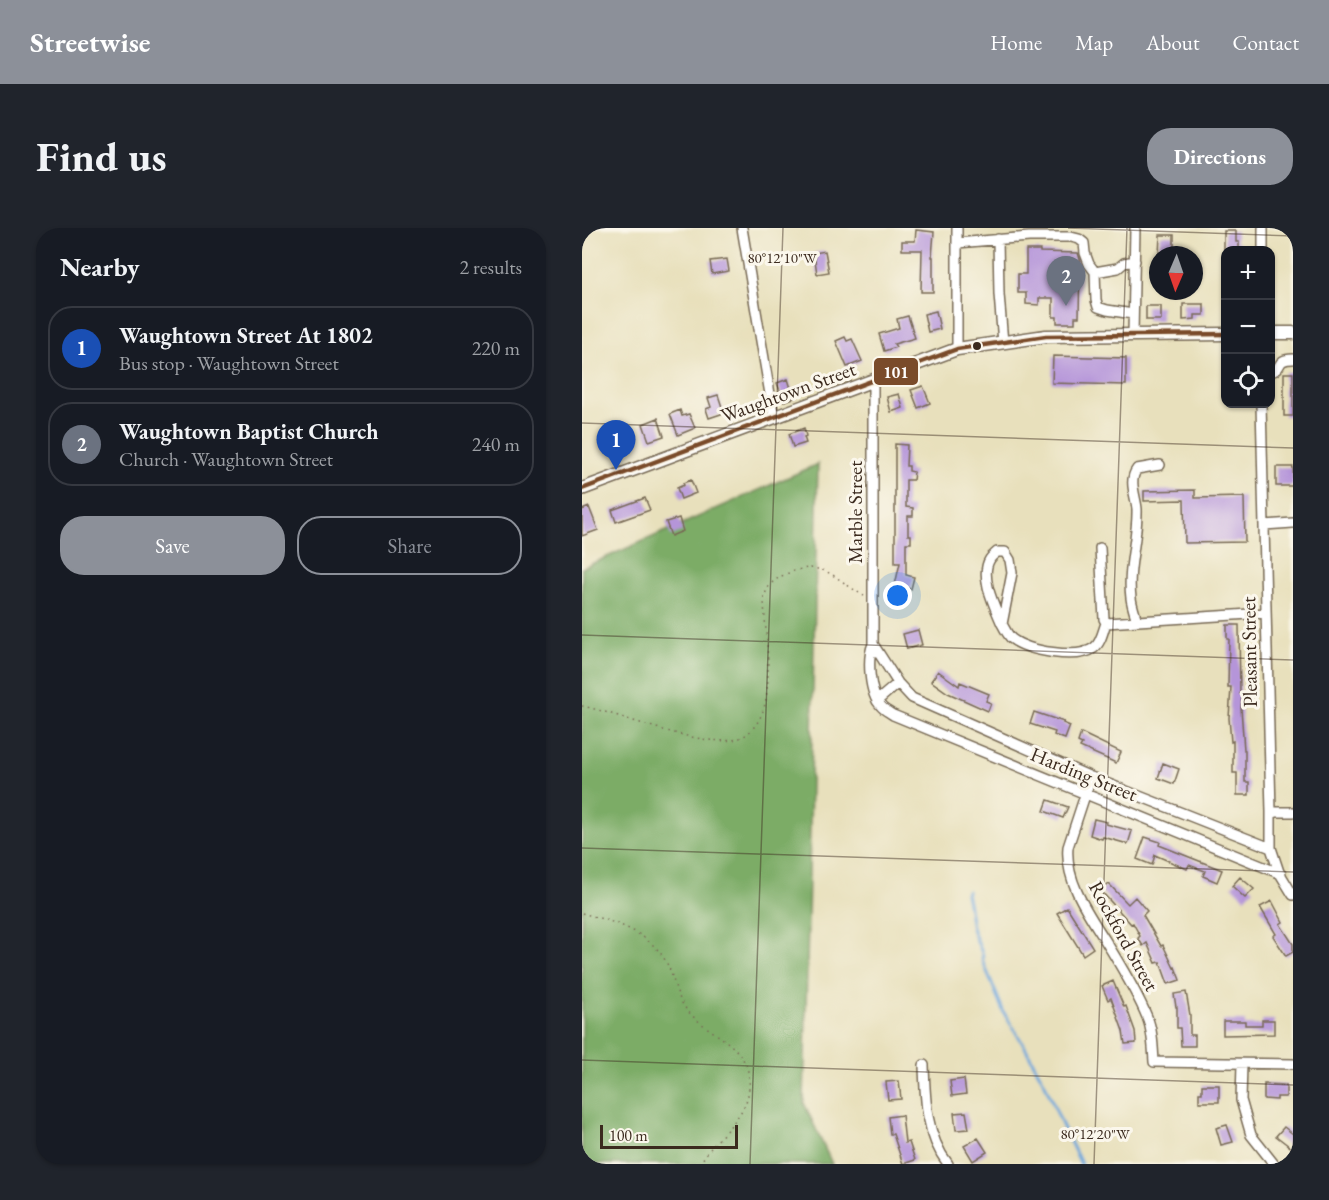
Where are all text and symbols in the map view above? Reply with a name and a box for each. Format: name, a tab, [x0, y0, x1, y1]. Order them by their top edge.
text: Streetwise	[30, 24, 150, 60]
text: Home	[990, 29, 1042, 56]
text: Map	[1075, 29, 1113, 56]
text: About	[1146, 29, 1199, 56]
text: Contact	[1232, 29, 1299, 56]
button: Directions	[1147, 128, 1293, 185]
text: Find us	[36, 129, 167, 184]
north arrow	[1149, 246, 1203, 300]
map controls	[1221, 246, 1275, 408]
button: +	[1221, 246, 1275, 300]
text: 80°12'10"W	[747, 248, 817, 267]
text: Nearby	[60, 250, 140, 284]
text: 2 results	[459, 254, 522, 280]
pin: 2	[1046, 256, 1086, 306]
button: −	[1221, 300, 1275, 354]
text: Waughtown Street At 1802	[119, 321, 373, 350]
text: 1	[76, 335, 87, 361]
text: 220 m	[472, 335, 520, 361]
unlabelled marker	[971, 340, 983, 352]
text: Bus stop · Waughtown Street	[119, 350, 339, 376]
button: locate	[1221, 354, 1275, 408]
street label: Waughtown Street	[717, 355, 860, 428]
line badge: 101	[873, 357, 919, 386]
text: 101	[883, 362, 909, 383]
text: Waughtown Baptist Church	[119, 417, 378, 446]
pin: 1	[597, 420, 636, 470]
text: 2	[76, 431, 87, 457]
text: 240 m	[472, 431, 520, 457]
text: Church · Waughtown Street	[119, 446, 333, 472]
street label: Marble Street	[842, 460, 868, 563]
button: Save	[60, 516, 285, 575]
button: Share	[297, 516, 522, 575]
your location	[883, 581, 912, 610]
street label: Pleasant Street	[1235, 596, 1263, 708]
street label: Harding Street	[1027, 741, 1142, 808]
street label: Rockford Street	[1083, 876, 1165, 996]
scale bar	[600, 1122, 738, 1150]
text: 80°12'20"W	[1060, 1124, 1130, 1143]
text: 100 m	[609, 1125, 648, 1146]

